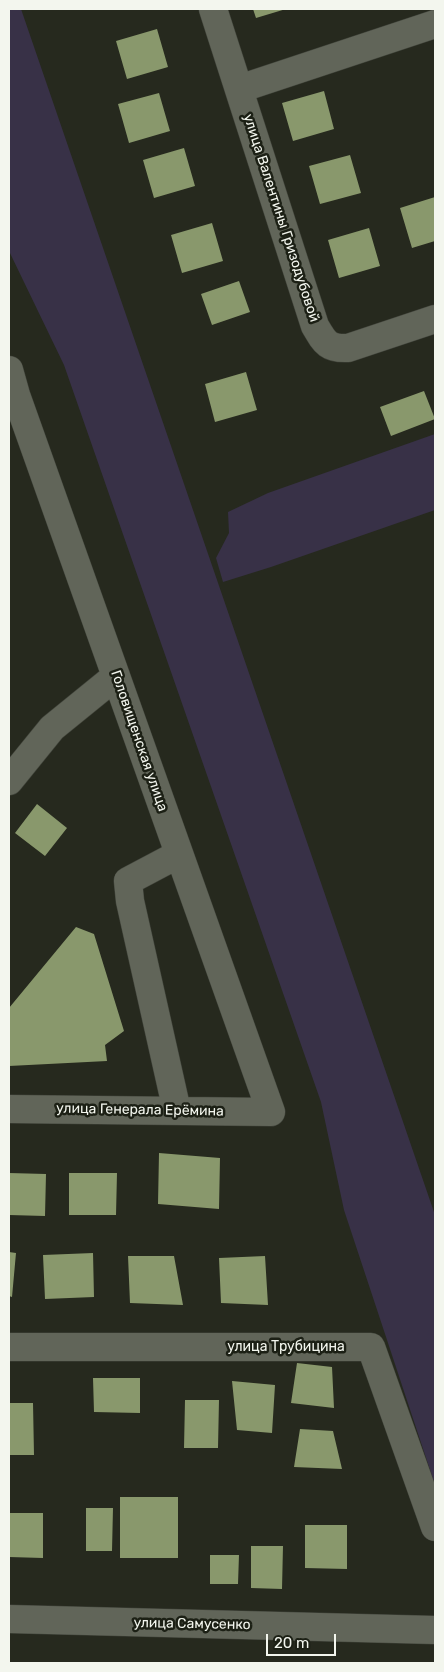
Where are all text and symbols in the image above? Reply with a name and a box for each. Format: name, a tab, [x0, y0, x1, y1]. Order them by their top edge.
street label: улица Валентины Гризодубовой	[239, 112, 323, 324]
street label: Головищенская улица	[107, 668, 171, 814]
street label: улица Генерала Ерёмина	[56, 1100, 224, 1120]
street label: улица Трубицина	[227, 1339, 345, 1355]
street label: улица Самусенко	[133, 1615, 251, 1633]
scale bar	[269, 1624, 339, 1656]
text: 20 m	[274, 1634, 309, 1652]

